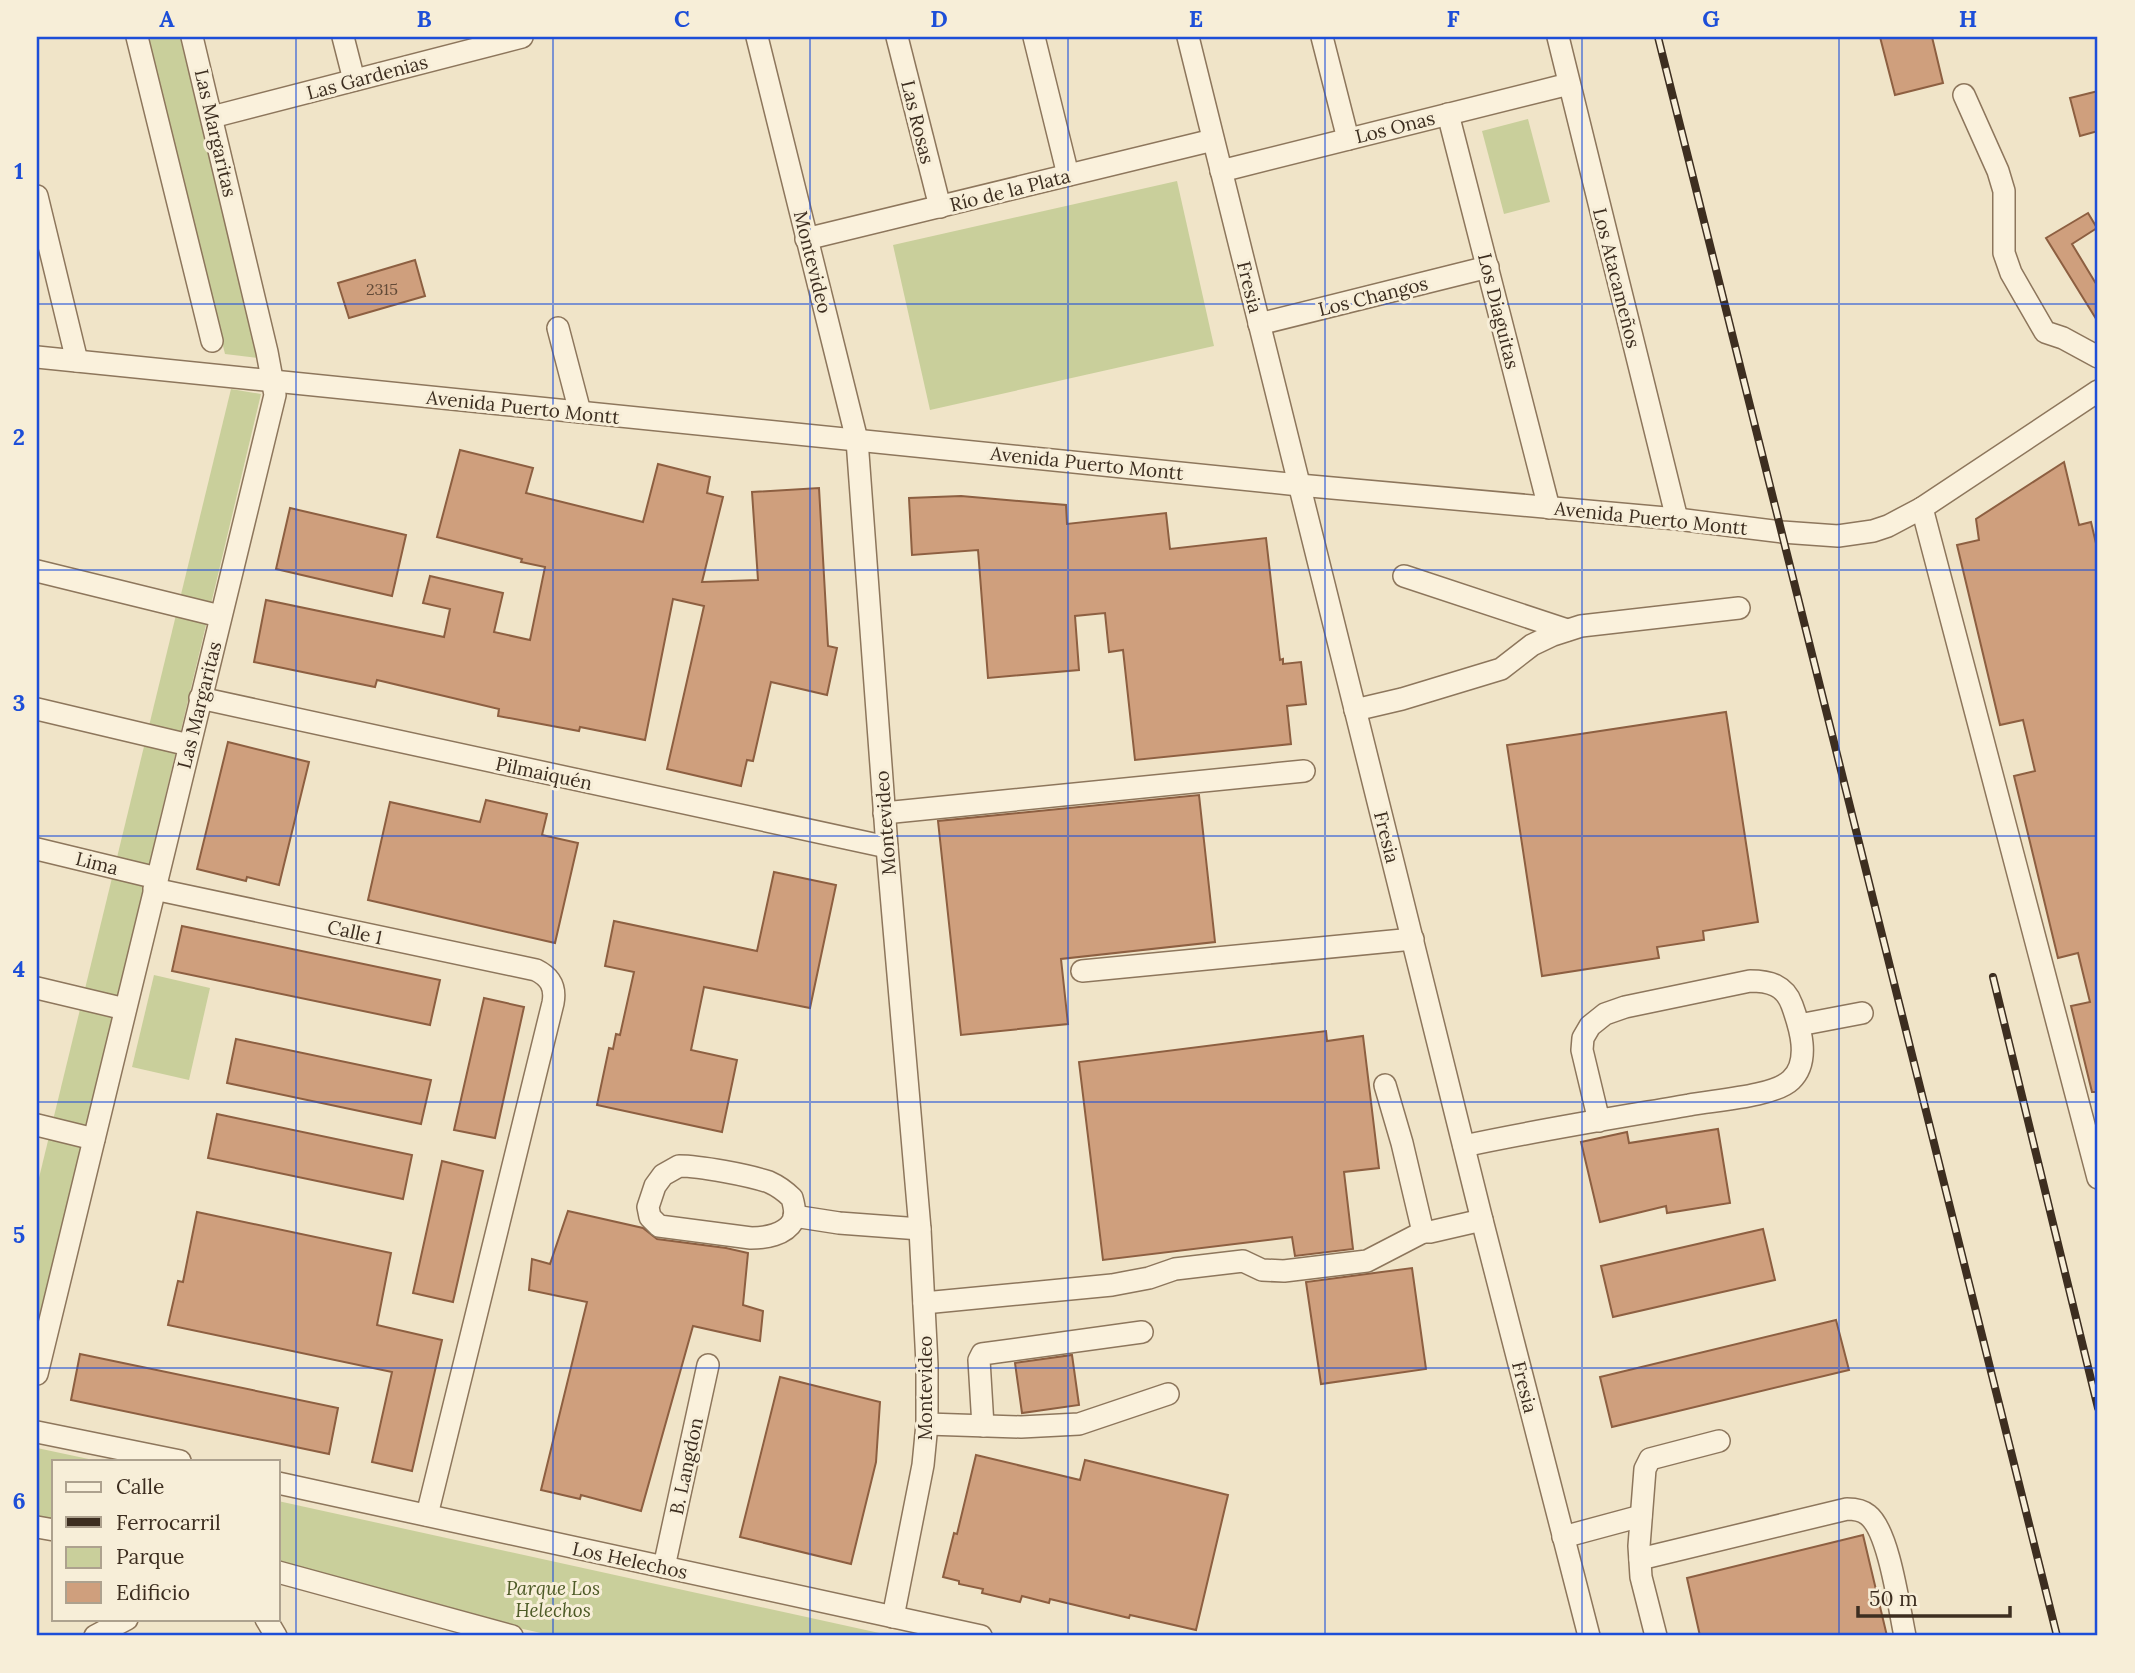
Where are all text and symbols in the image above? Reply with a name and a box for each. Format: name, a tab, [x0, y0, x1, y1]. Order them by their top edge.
text: A	[159, 4, 175, 33]
text: B	[416, 4, 432, 33]
text: C	[674, 4, 690, 33]
text: D	[930, 4, 948, 33]
text: E	[1189, 4, 1203, 33]
text: F	[1446, 4, 1460, 33]
text: G	[1702, 4, 1720, 33]
text: H	[1959, 4, 1977, 33]
street label: Las Gardenias	[304, 49, 430, 105]
street label: Las Margaritas	[190, 67, 242, 199]
street label: Las Rosas	[896, 78, 940, 166]
street label: Los Onas	[1353, 105, 1437, 148]
text: 1	[14, 156, 24, 185]
street label: Río de la Plata	[947, 163, 1073, 217]
street label: Los Atacameños	[1588, 206, 1646, 351]
street label: Montevideo	[789, 208, 837, 316]
street label: Los Diaguitas	[1473, 251, 1525, 372]
street label: Fresia	[1232, 259, 1268, 316]
street label: Los Changos	[1316, 271, 1431, 321]
house number: 2315	[366, 279, 398, 299]
street label: Avenida Puerto Montt	[424, 385, 621, 429]
text: 2	[13, 422, 25, 451]
street label: Avenida Puerto Montt	[988, 441, 1185, 485]
street label: Avenida Puerto Montt	[1552, 496, 1749, 540]
street label: Las Margaritas	[172, 639, 226, 771]
text: 3	[13, 688, 25, 717]
street label: Pilmaiquén	[493, 751, 595, 795]
street label: Montevideo	[869, 770, 901, 876]
street label: Fresia	[1369, 809, 1405, 866]
street label: Lima	[73, 846, 121, 880]
street label: Calle 1	[325, 914, 385, 950]
text: 4	[13, 954, 25, 983]
text: 5	[13, 1220, 25, 1249]
street label: Montevideo	[913, 1336, 937, 1440]
street label: Fresia	[1507, 1359, 1543, 1416]
street label: B. Langdon	[664, 1415, 708, 1517]
legend	[52, 1460, 280, 1620]
text: Calle	[116, 1473, 164, 1500]
text: 6	[12, 1486, 26, 1515]
text: Ferrocarril	[116, 1509, 221, 1536]
street label: Los Helechos	[570, 1536, 690, 1584]
text: Parque	[116, 1543, 184, 1570]
scale bar	[1858, 1575, 2011, 1619]
park label: Parque Los Helechos	[506, 1576, 600, 1622]
text: Edificio	[116, 1579, 190, 1606]
text: 50 m	[1869, 1585, 1918, 1612]

